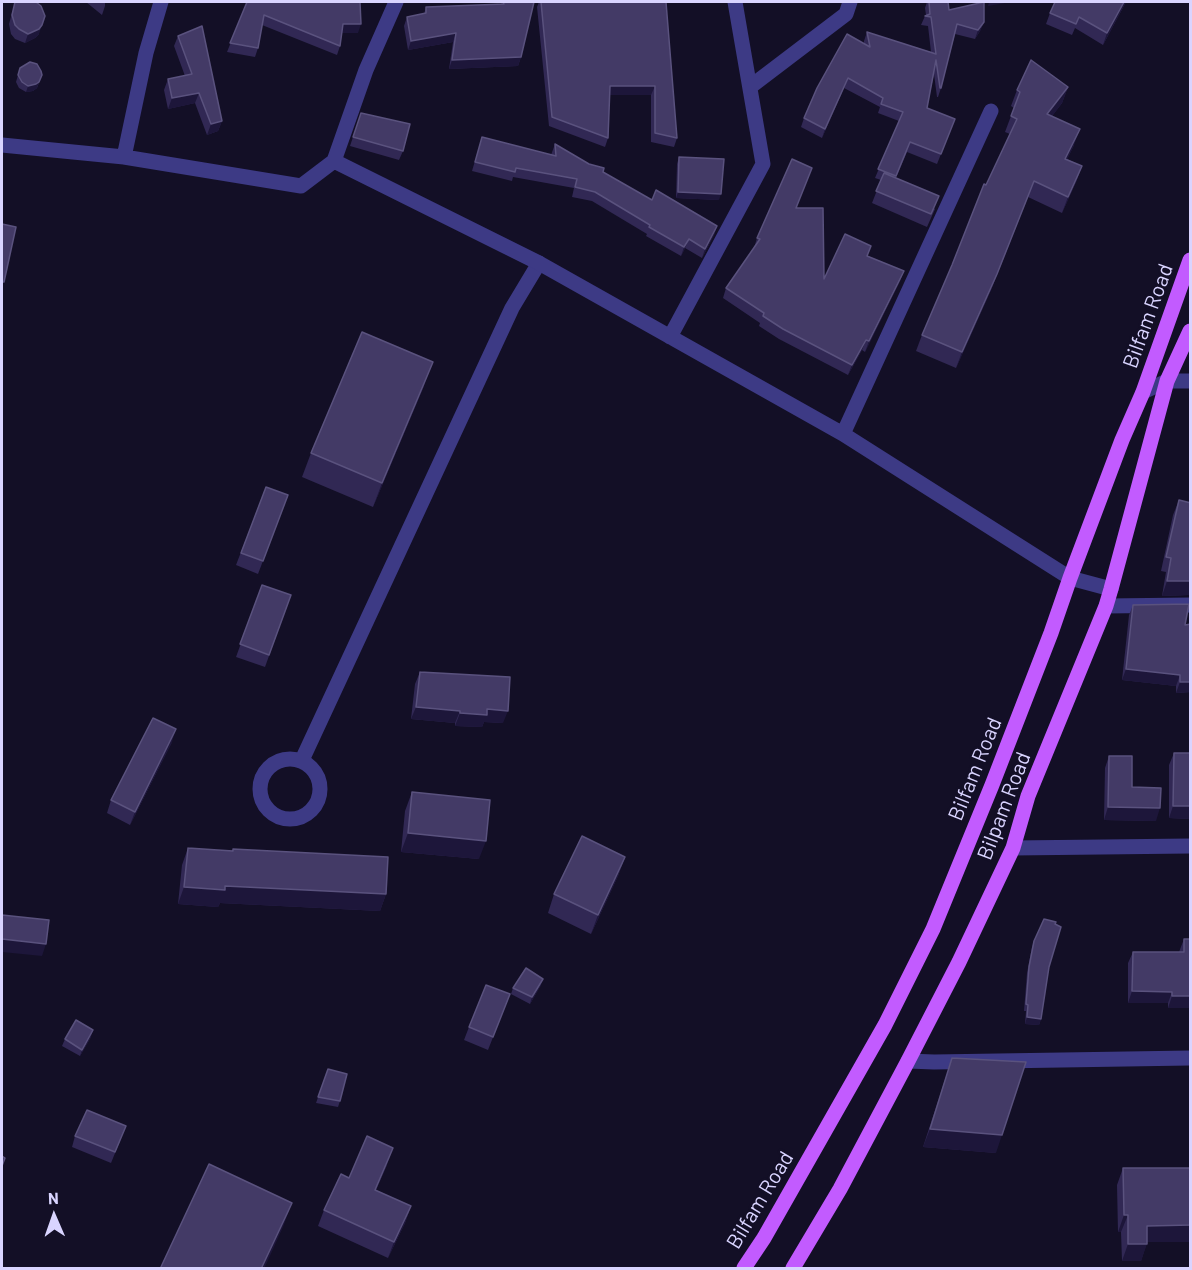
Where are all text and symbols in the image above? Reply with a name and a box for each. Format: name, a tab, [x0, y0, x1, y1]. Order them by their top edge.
street label: Bilfam Road	[1117, 260, 1179, 372]
street label: Bilfam Road	[943, 714, 1007, 824]
street label: Bilpam Road	[972, 748, 1036, 864]
street label: Bilfam Road	[721, 1147, 799, 1253]
north arrow	[24, 1186, 84, 1246]
text: N	[48, 1188, 59, 1207]

